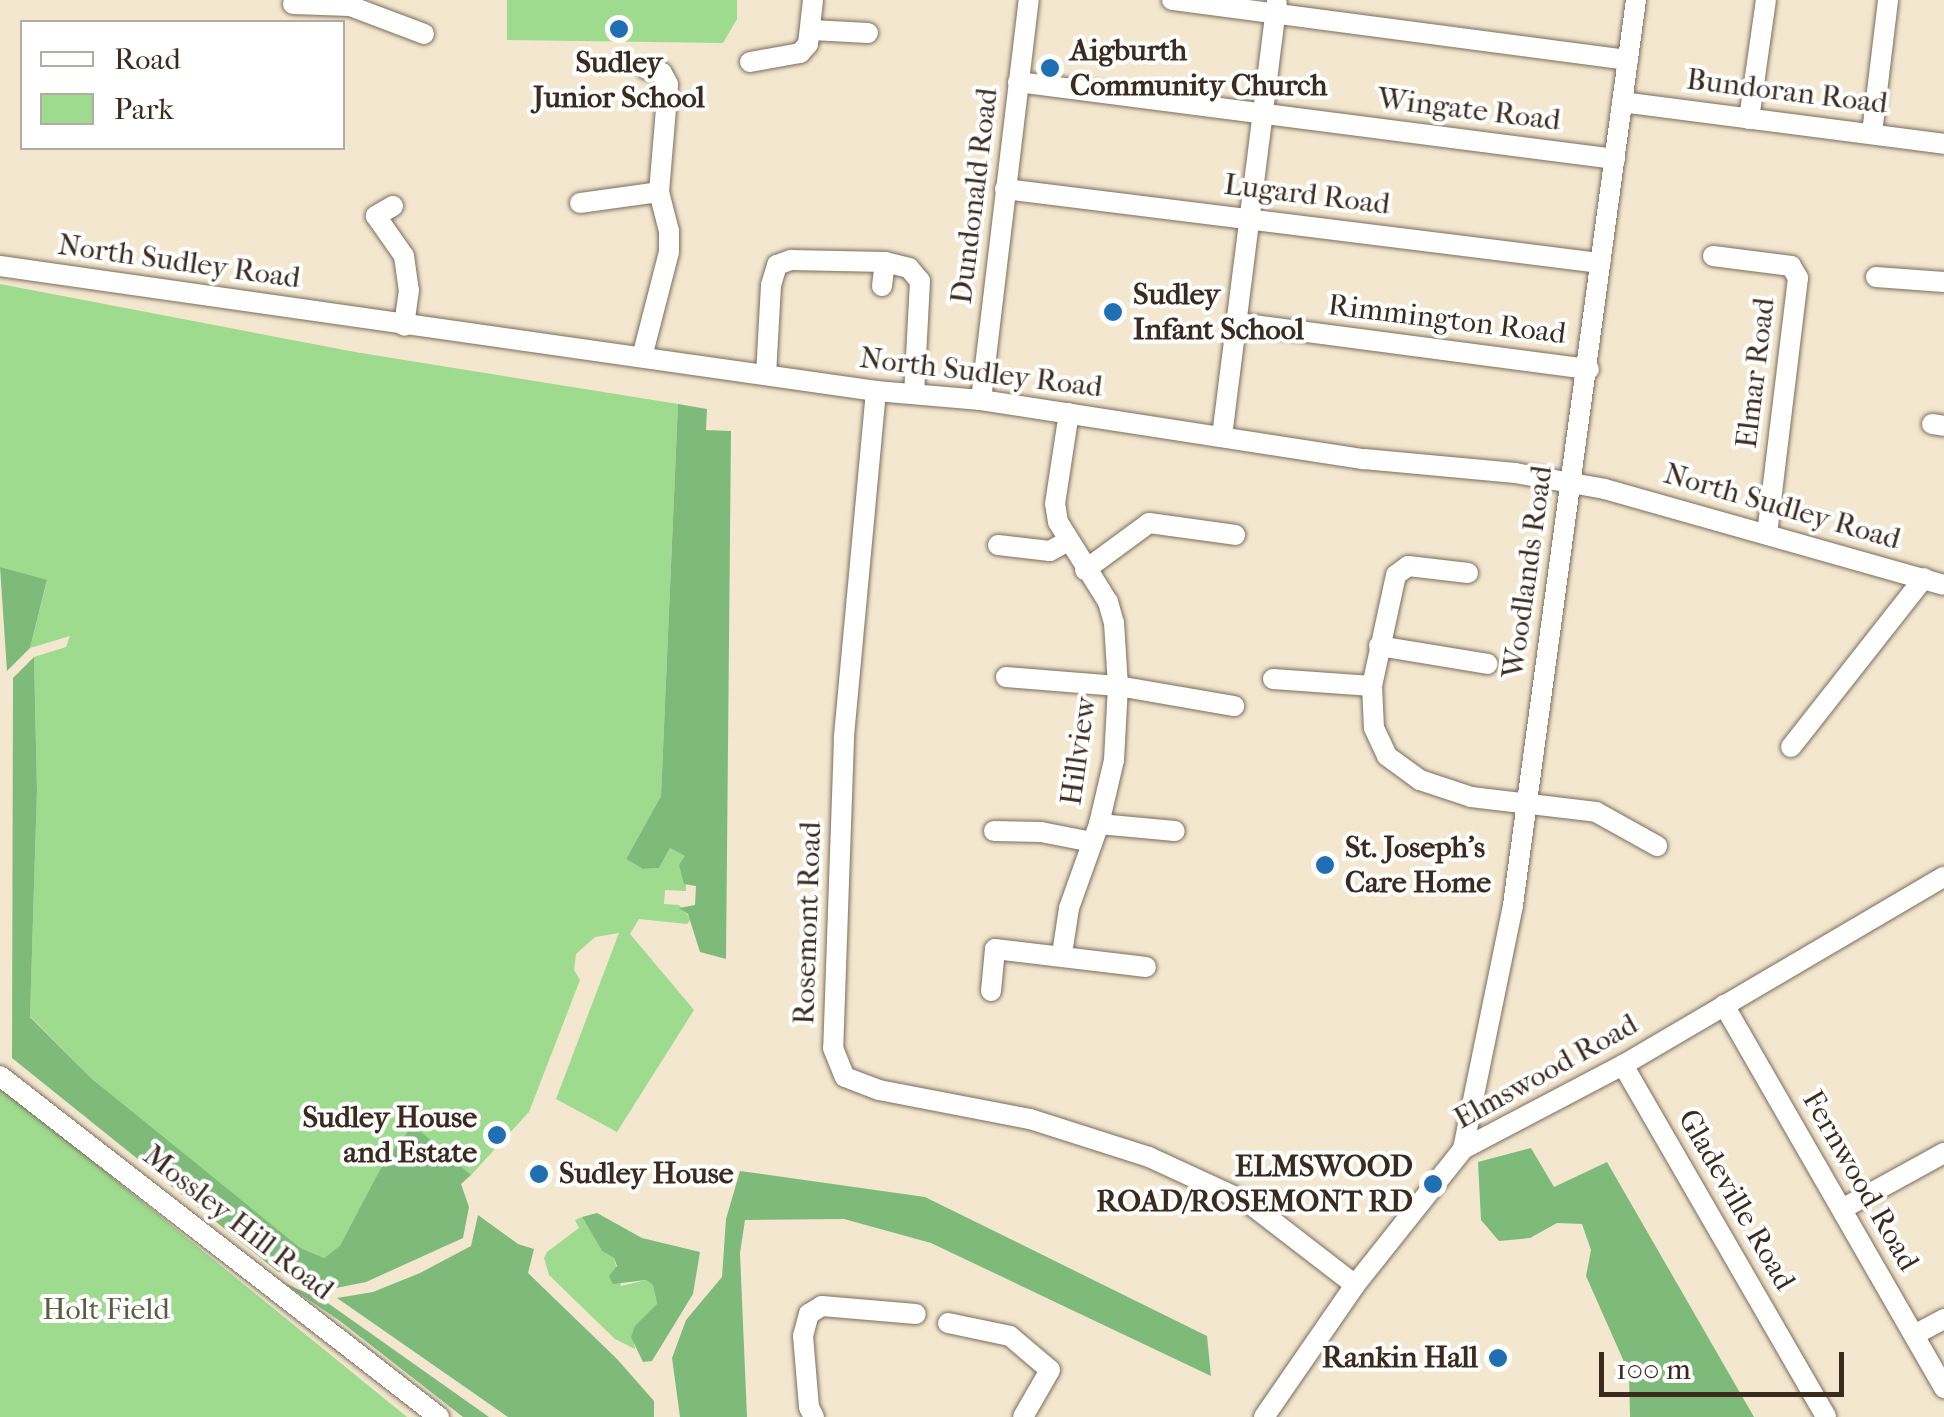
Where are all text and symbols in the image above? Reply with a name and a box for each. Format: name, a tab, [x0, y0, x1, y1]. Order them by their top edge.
marker: Sudley Junior School	[608, 18, 630, 40]
legend	[20, 20, 345, 150]
place label: Aigburth Community Church	[1070, 33, 1327, 104]
text: Road	[114, 42, 181, 77]
place label: Sudley Junior School	[533, 45, 705, 116]
marker: Aigburth Community Church	[1039, 57, 1061, 79]
street label: Bundoran Road	[1684, 62, 1890, 122]
street label: Wingate Road	[1375, 81, 1563, 139]
street label: Dundonald Road	[944, 86, 1006, 306]
text: Park	[114, 92, 174, 127]
street label: Lugard Road	[1222, 167, 1392, 223]
street label: North Sudley Road	[56, 227, 302, 297]
place label: Sudley Infant School	[1133, 277, 1304, 348]
street label: Rimmington Road	[1326, 288, 1568, 352]
street label: Elmar Road	[1729, 296, 1783, 450]
marker: Sudley Infant School	[1102, 301, 1124, 323]
street label: North Sudley Road	[858, 340, 1104, 406]
street label: North Sudley Road	[1660, 456, 1904, 558]
street label: Woodlands Road	[1495, 463, 1561, 681]
street label: Hillview	[1054, 694, 1104, 808]
street label: Rosemont Road	[786, 821, 830, 1025]
place label: St. Joseph’s Care Home	[1345, 830, 1491, 900]
marker: St. Joseph’s Care Home	[1314, 854, 1336, 876]
street label: Elmswood Road	[1448, 1007, 1644, 1137]
street label: Fernwood Road	[1794, 1084, 1926, 1278]
place label: Sudley House and Estate	[302, 1100, 477, 1170]
street label: Gladeville Road	[1670, 1103, 1802, 1297]
marker: Sudley House and Estate	[486, 1124, 508, 1146]
street label: Mossley Hill Road	[136, 1138, 340, 1308]
place label: ELMSWOOD ROAD/ROSEMONT RD	[1096, 1149, 1413, 1220]
place label: Sudley House	[559, 1156, 734, 1192]
marker: Sudley House	[528, 1163, 550, 1185]
marker: ELMSWOOD ROAD/ROSEMONT RD	[1422, 1173, 1444, 1195]
park label: Holt Field	[42, 1292, 170, 1328]
scale bar	[1604, 1332, 1849, 1394]
place label: Rankin Hall	[1322, 1340, 1478, 1376]
marker: Rankin Hall	[1487, 1347, 1509, 1369]
text: 100 m	[1616, 1352, 1691, 1387]

